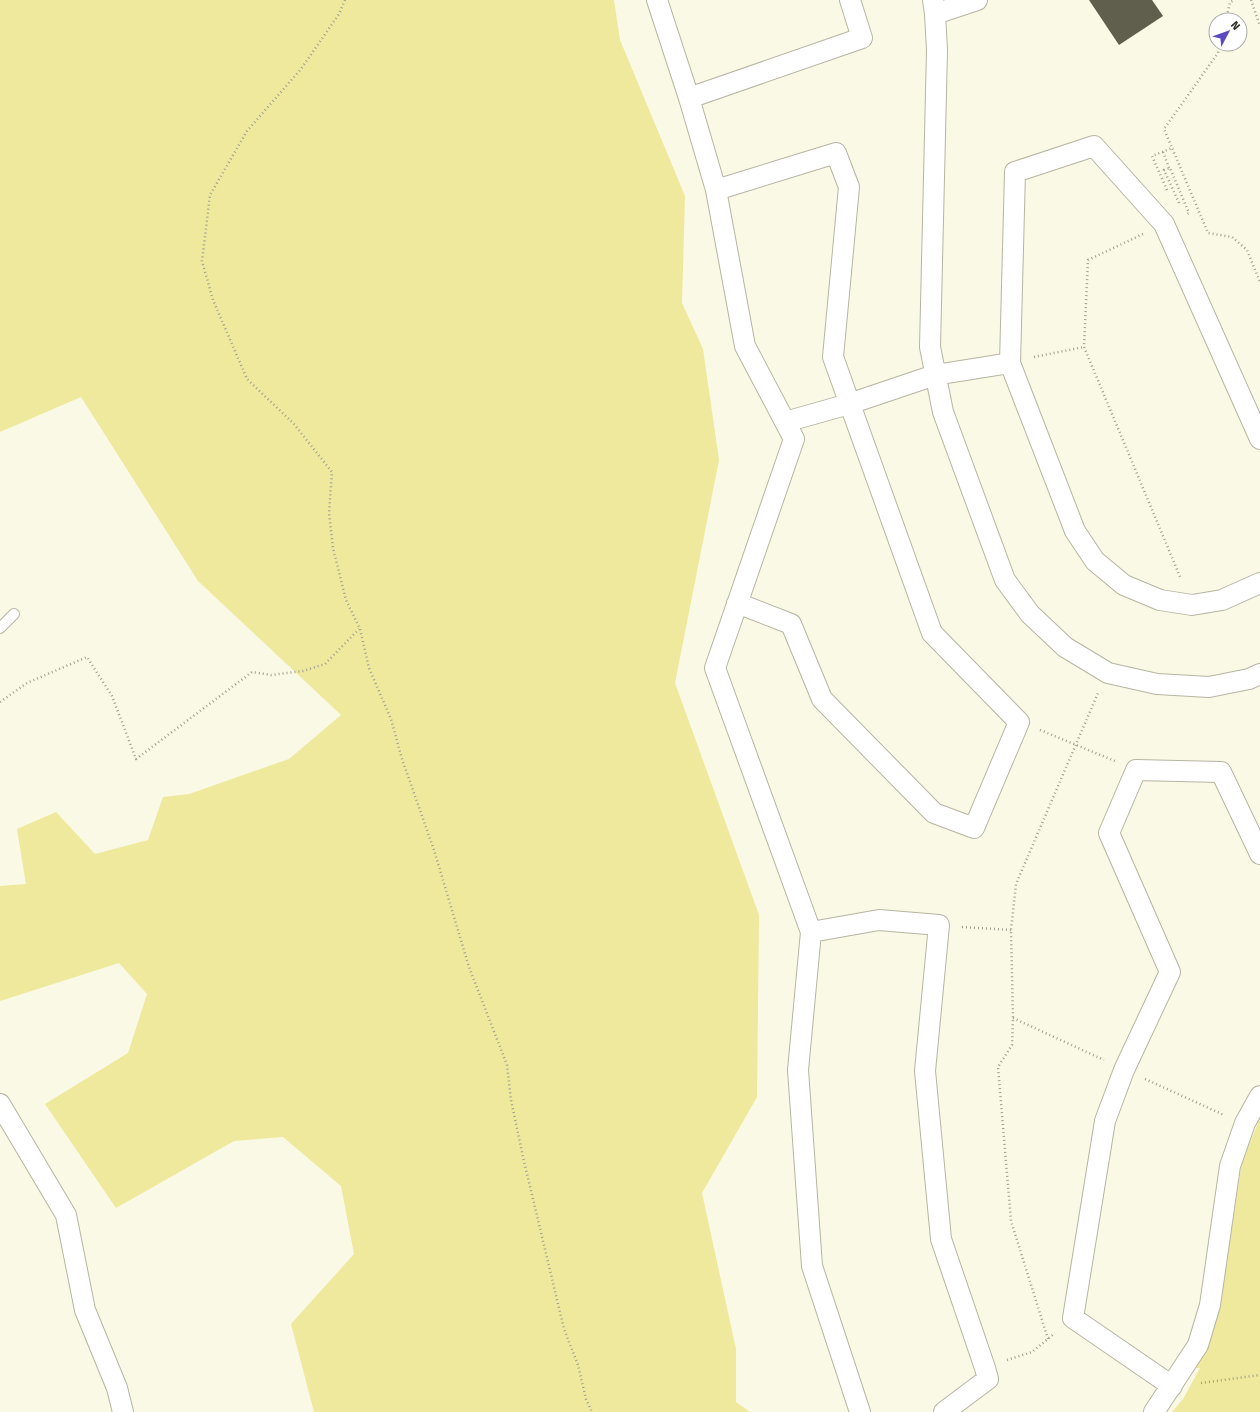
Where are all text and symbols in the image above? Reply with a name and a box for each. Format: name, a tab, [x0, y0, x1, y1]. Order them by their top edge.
north arrow	[1208, 12, 1248, 52]
text: N	[1228, 19, 1242, 33]

